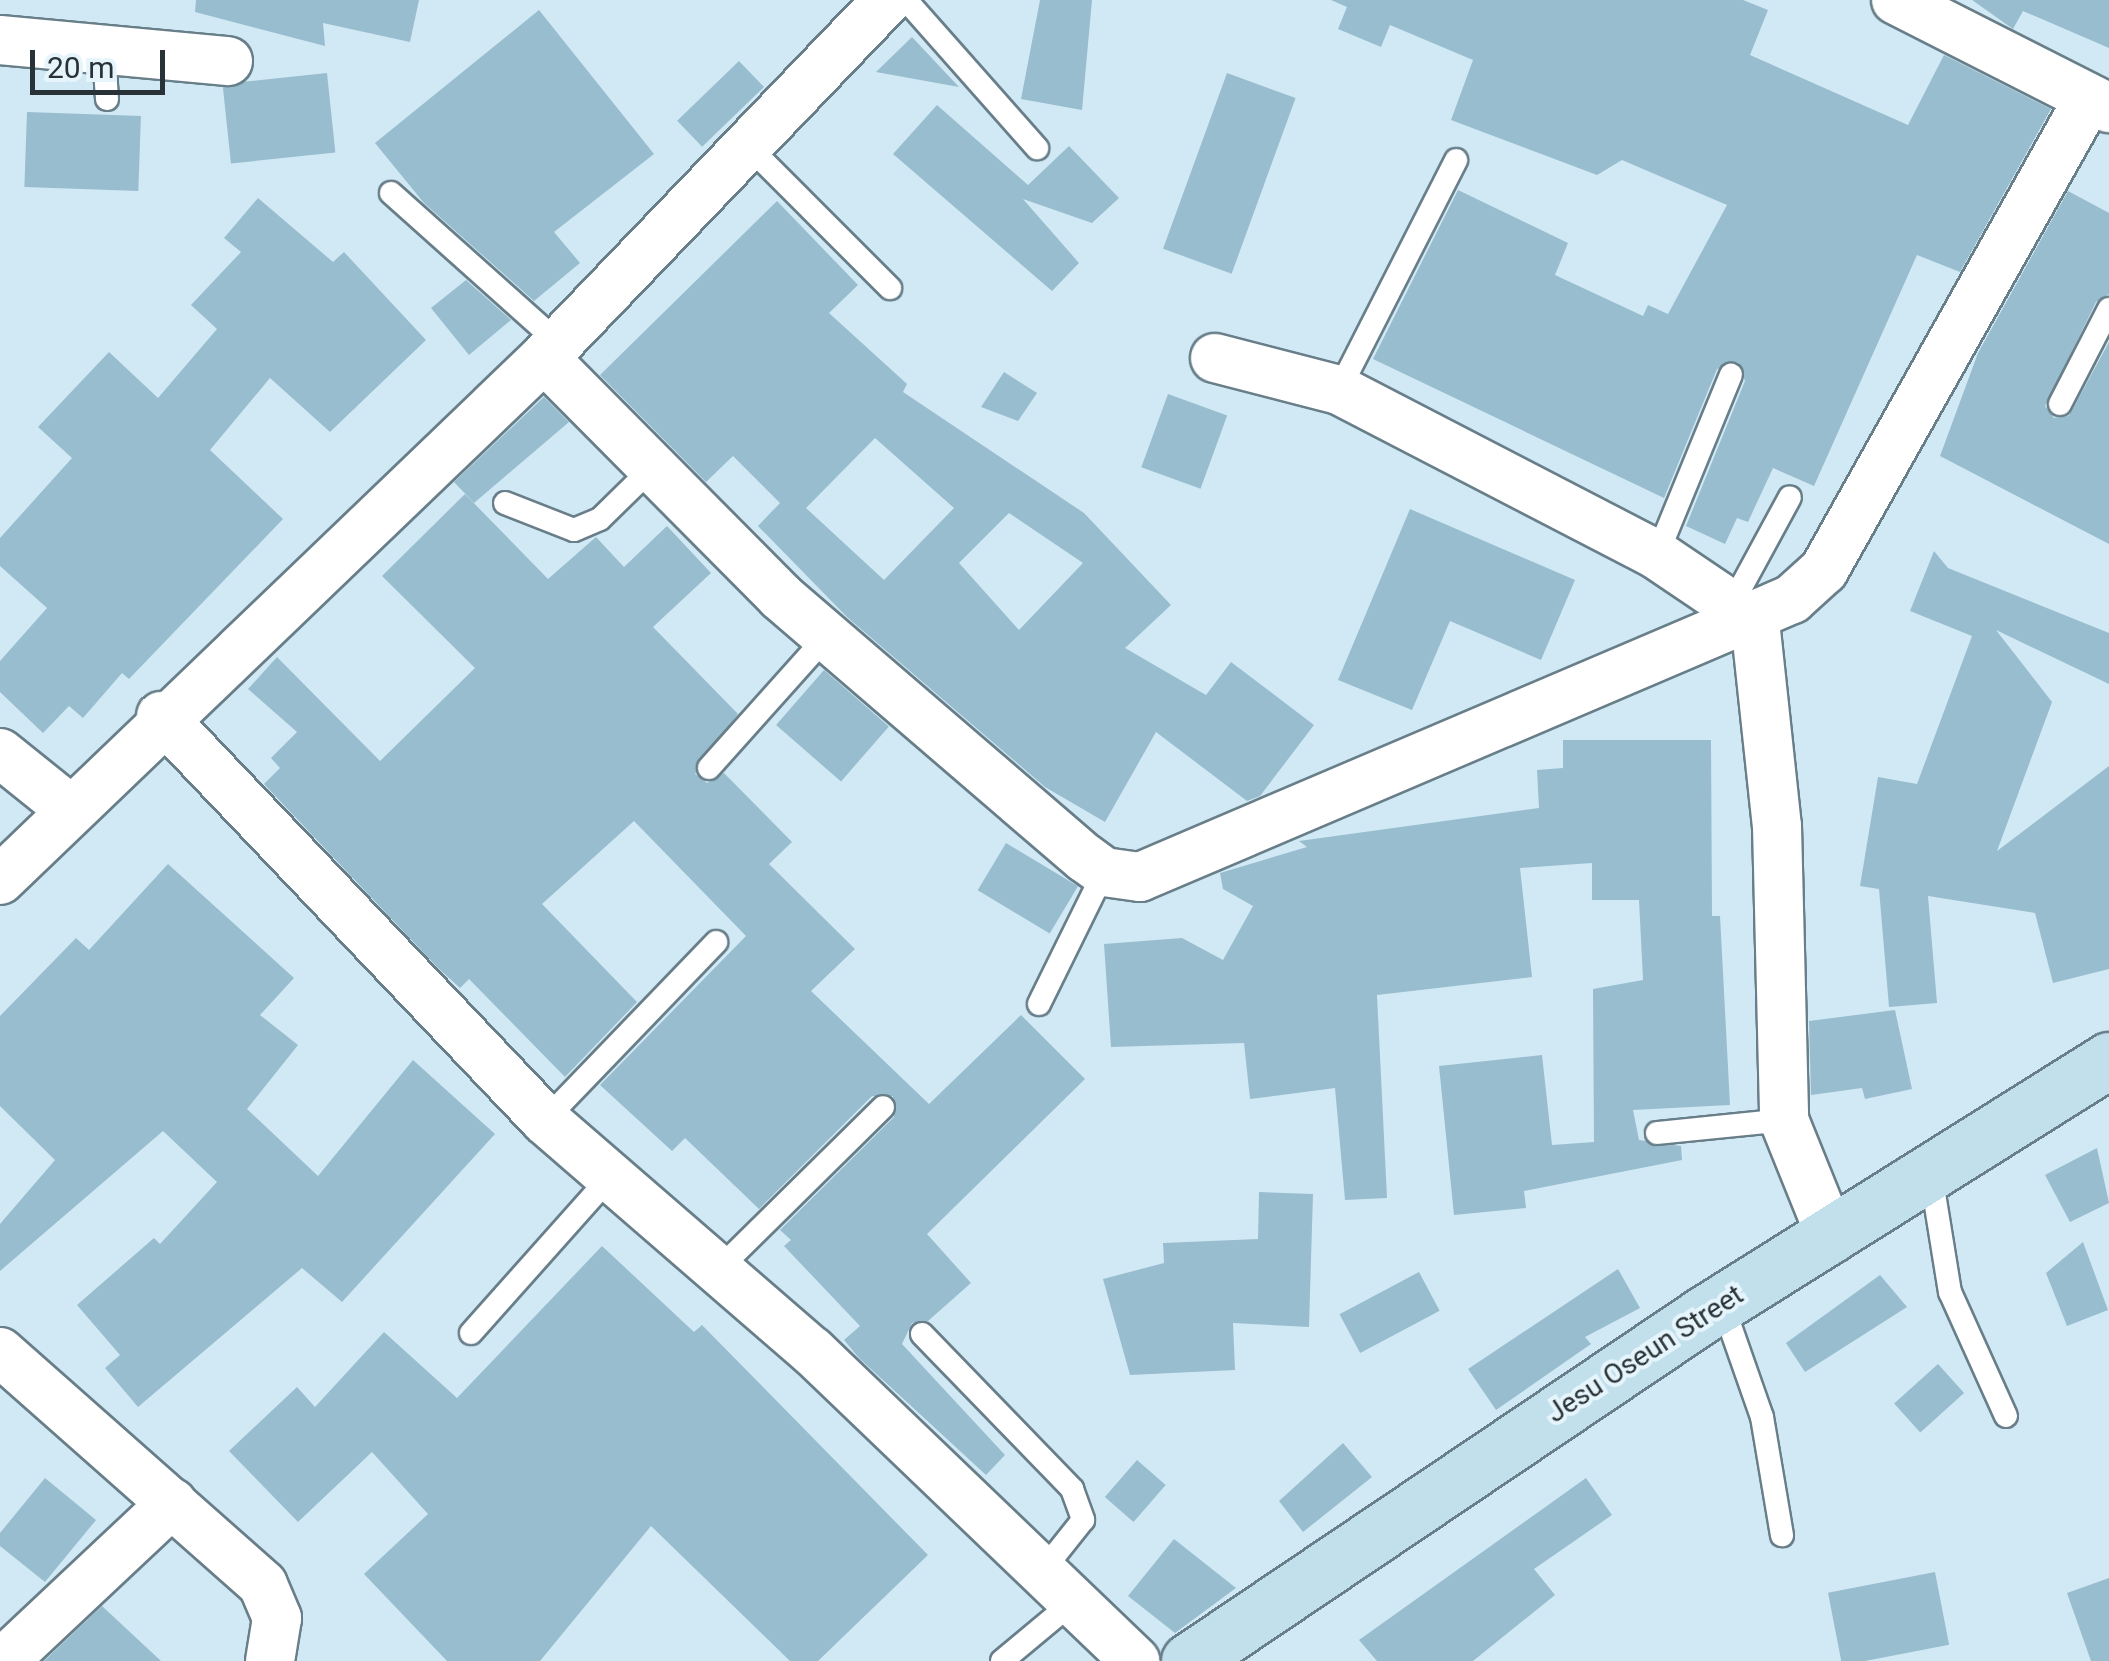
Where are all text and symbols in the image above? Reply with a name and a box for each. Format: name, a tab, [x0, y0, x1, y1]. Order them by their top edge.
scale bar	[35, 30, 170, 92]
text: 20 m	[47, 50, 114, 85]
street label: Jesu Oseun Street	[1540, 1278, 1750, 1430]

